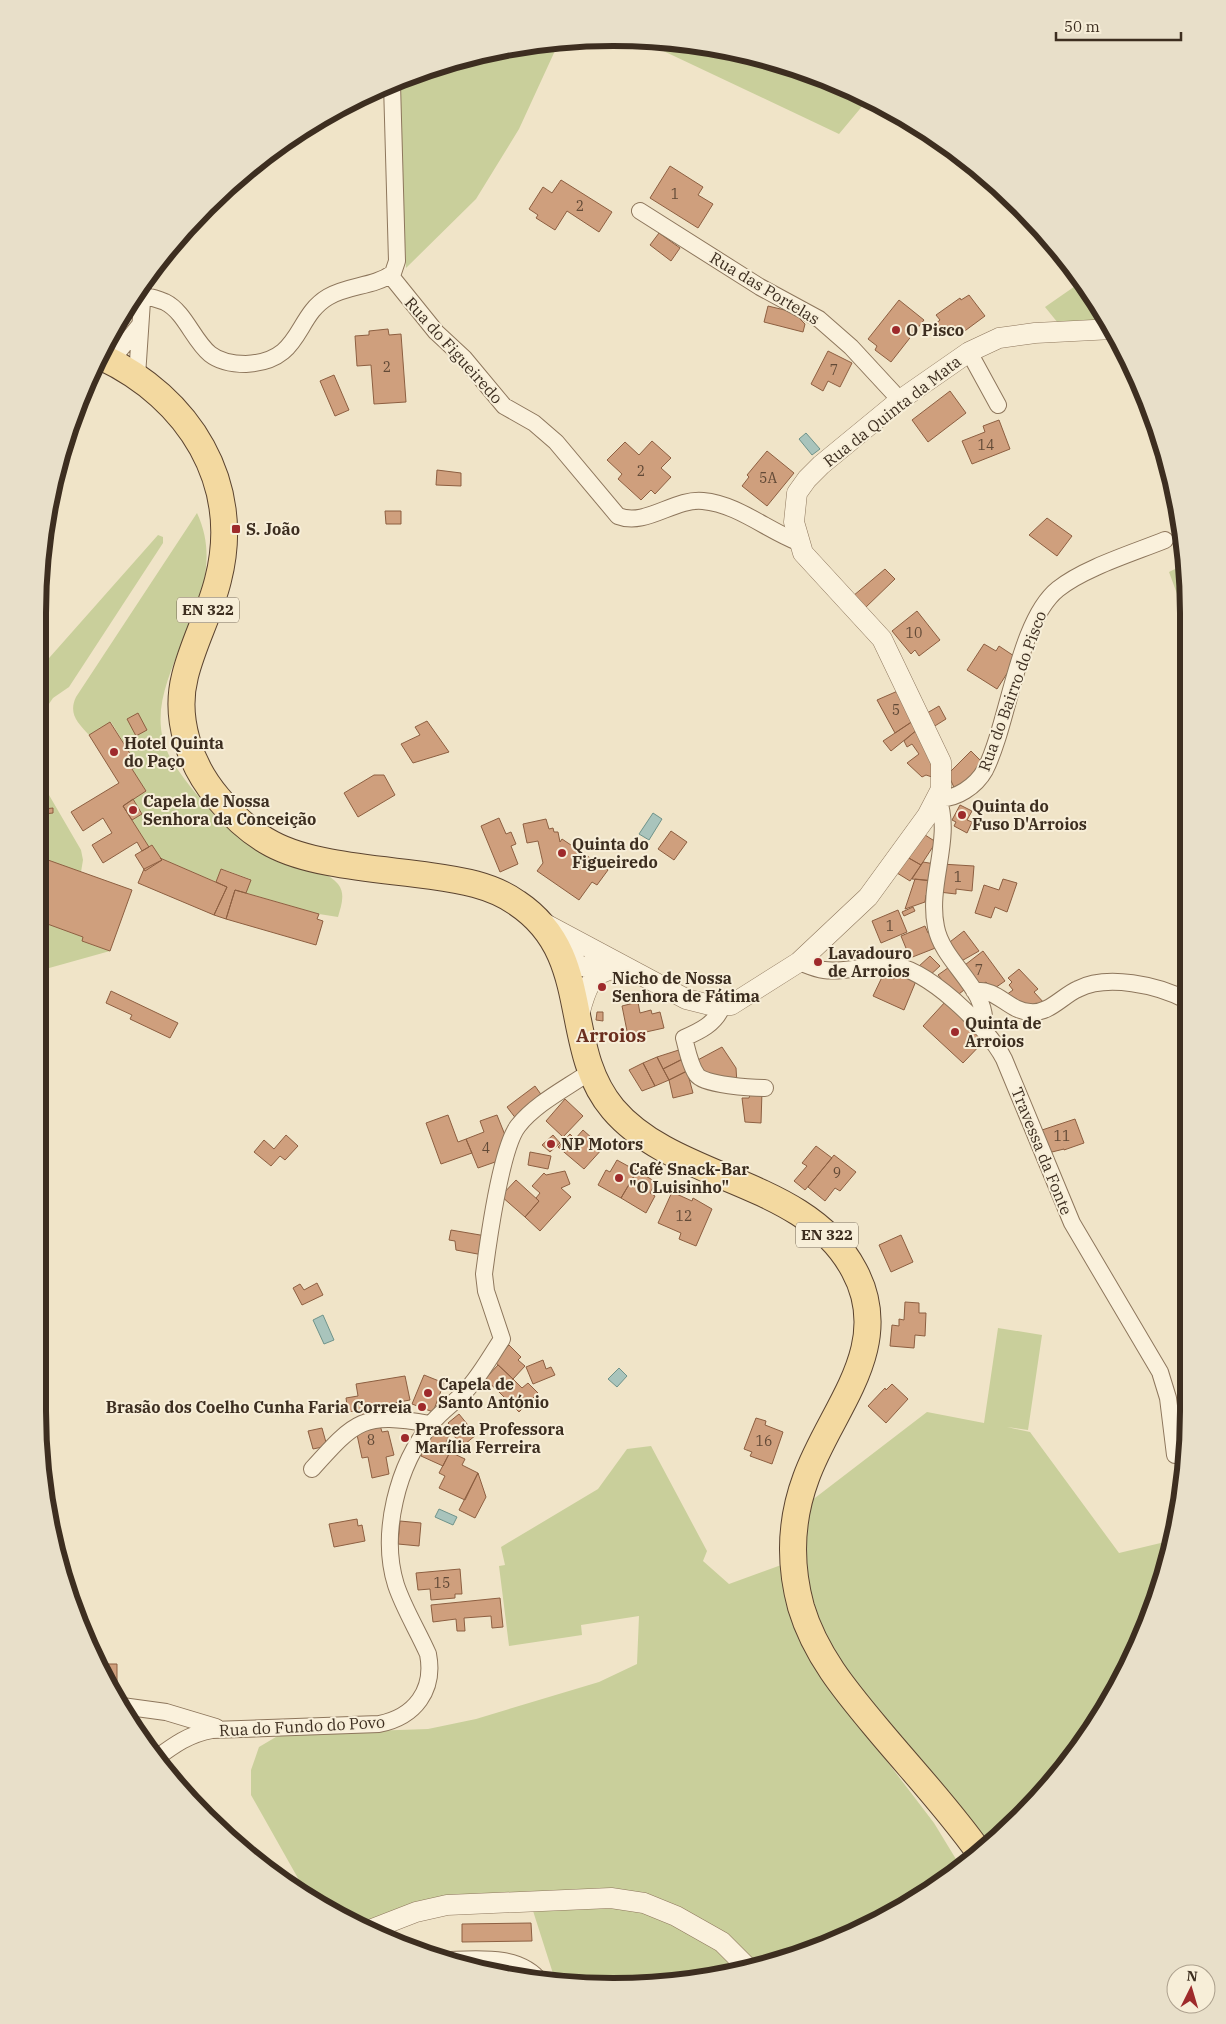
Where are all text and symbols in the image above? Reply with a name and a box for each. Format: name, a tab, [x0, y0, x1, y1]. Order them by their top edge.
scale bar	[1056, 10, 1181, 42]
text: 50 m	[1064, 17, 1100, 36]
house number: 1	[671, 185, 679, 203]
house number: 2	[576, 197, 584, 215]
street label: Rua das Portelas	[706, 247, 824, 329]
street label: Rua do Figueiredo	[401, 292, 507, 408]
place label: O Pisco	[906, 320, 964, 340]
marker: O Pisco	[890, 324, 902, 336]
street label: Rua da Quinta da Mata	[819, 351, 965, 471]
house number: 2	[383, 358, 391, 376]
house number: 7	[830, 361, 838, 379]
house number: 14	[978, 436, 994, 454]
house number: 2	[637, 462, 645, 480]
house number: 5A	[759, 469, 777, 487]
place label: S. João	[246, 519, 300, 539]
marker: S. João	[230, 523, 242, 535]
road number: EN 322	[177, 598, 239, 622]
street label: Rua do Bairro do Pisco	[974, 608, 1050, 774]
house number: 10	[906, 624, 922, 642]
house number: 5	[892, 701, 900, 719]
place label: Hotel Quinta do Paço	[124, 733, 224, 771]
marker: Hotel Quinta do Paço	[108, 746, 120, 758]
place label: Capela de Nossa Senhora da Conceição	[143, 791, 316, 829]
place label: Quinta do Fuso D'Arroios	[972, 796, 1087, 834]
marker: Capela de Nossa Senhora da Conceição	[127, 804, 139, 816]
marker: Quinta do Fuso D'Arroios	[956, 809, 968, 821]
place label: Quinta do Figueiredo	[572, 834, 658, 872]
marker: Quinta do Figueiredo	[556, 847, 568, 859]
house number: 1	[954, 868, 962, 886]
house number: 1	[886, 917, 894, 935]
place label: Lavadouro de Arroios	[828, 943, 912, 981]
marker: Lavadouro de Arroios	[812, 956, 824, 968]
house number: 7	[975, 961, 983, 979]
place label: Nicho de Nossa Senhora de Fátima	[612, 968, 760, 1006]
marker: Nicho de Nossa Senhora de Fátima	[596, 981, 608, 993]
place label: Quinta de Arroios	[965, 1013, 1041, 1051]
district label: Arroios	[576, 1023, 646, 1047]
marker: Quinta de Arroios	[949, 1026, 961, 1038]
street label: Travessa da Fonte	[1007, 1084, 1077, 1218]
house number: 11	[1054, 1127, 1070, 1145]
place label: NP Motors	[561, 1134, 643, 1154]
marker: NP Motors	[545, 1138, 557, 1150]
house number: 4	[482, 1139, 490, 1157]
place label: Café Snack-Bar "O Luisinho"	[629, 1159, 749, 1197]
house number: 9	[833, 1164, 841, 1182]
marker: Café Snack-Bar "O Luisinho"	[613, 1172, 625, 1184]
house number: 12	[676, 1207, 692, 1225]
road number: EN 322	[796, 1222, 858, 1248]
place label: Capela de Santo António	[438, 1374, 549, 1412]
marker: Capela de Santo António	[422, 1387, 434, 1399]
place label: Brasão dos Coelho Cunha Faria Correia	[106, 1397, 412, 1417]
marker: Brasão dos Coelho Cunha Faria Correia	[416, 1401, 428, 1413]
place label: Praceta Professora Marília Ferreira	[415, 1419, 564, 1457]
house number: 8	[367, 1431, 375, 1449]
marker: Praceta Professora Marília Ferreira	[399, 1432, 411, 1444]
house number: 16	[756, 1432, 772, 1450]
house number: 15	[434, 1574, 450, 1592]
street label: Rua do Fundo do Povo	[219, 1712, 385, 1740]
north arrow	[1166, 1964, 1216, 2014]
text: N	[1186, 1967, 1198, 1985]

